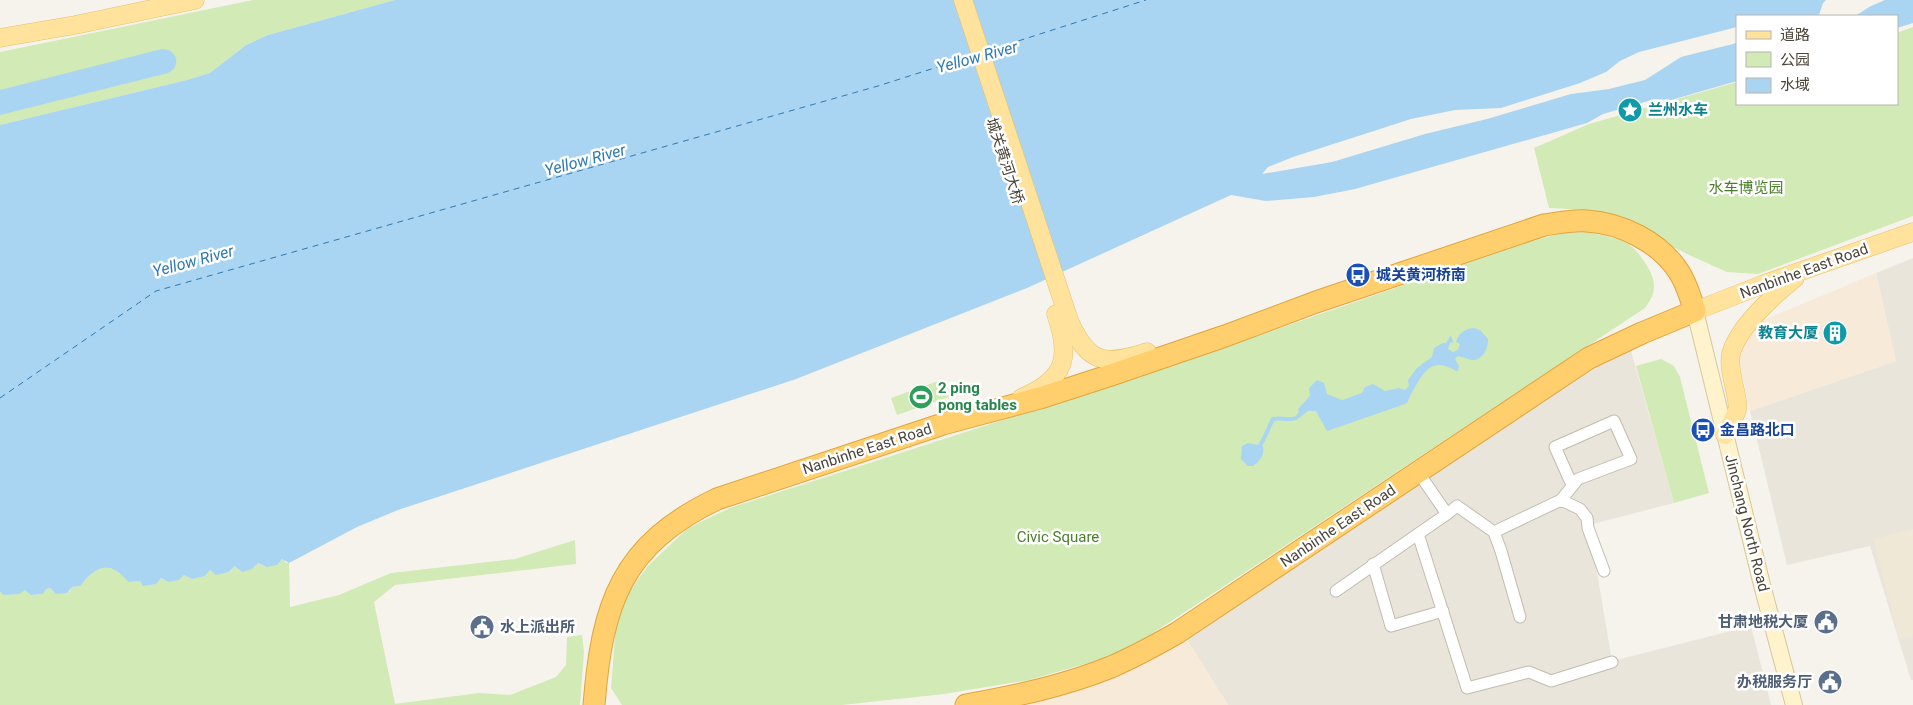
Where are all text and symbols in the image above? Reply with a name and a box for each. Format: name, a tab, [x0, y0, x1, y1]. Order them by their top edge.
legend	[1736, 15, 1898, 105]
text: 道路	[1780, 26, 1810, 44]
water label: Yellow River	[934, 37, 1020, 77]
text: 公园	[1780, 51, 1810, 69]
text: 水域	[1780, 76, 1810, 94]
place icon: 兰州水车	[1617, 97, 1643, 123]
place label: 兰州水车	[1648, 101, 1708, 119]
street label: 城关黄河大桥	[983, 115, 1027, 207]
water label: Yellow River	[542, 140, 628, 180]
park label: 水车博览园	[1708, 179, 1784, 197]
street label: Nanbinhe East Road	[1738, 239, 1870, 303]
water label: Yellow River	[150, 241, 236, 281]
bus stop icon: 城关黄河桥南	[1345, 262, 1371, 288]
place label: 城关黄河桥南	[1376, 266, 1466, 284]
building icon: 教育大厦	[1822, 320, 1848, 346]
place label: 教育大厦	[1758, 324, 1818, 342]
place label: 2 ping pong tables	[938, 379, 1017, 414]
sports icon: 2 ping pong tables	[908, 384, 934, 410]
bus stop icon: 金昌路北口	[1690, 417, 1716, 443]
street label: Nanbinhe East Road	[800, 420, 934, 478]
place label: 金昌路北口	[1720, 421, 1795, 439]
street label: Jinchang North Road	[1721, 452, 1773, 594]
street label: Nanbinhe East Road	[1277, 481, 1399, 571]
park label: Civic Square	[1017, 528, 1099, 546]
public building icon: 甘肃地税大厦	[1813, 609, 1839, 635]
place label: 甘肃地税大厦	[1718, 613, 1808, 631]
public building icon: 水上派出所	[469, 614, 495, 640]
place label: 水上派出所	[500, 618, 575, 636]
public building icon: 办税服务厅	[1817, 669, 1843, 695]
place label: 办税服务厅	[1737, 673, 1812, 691]

